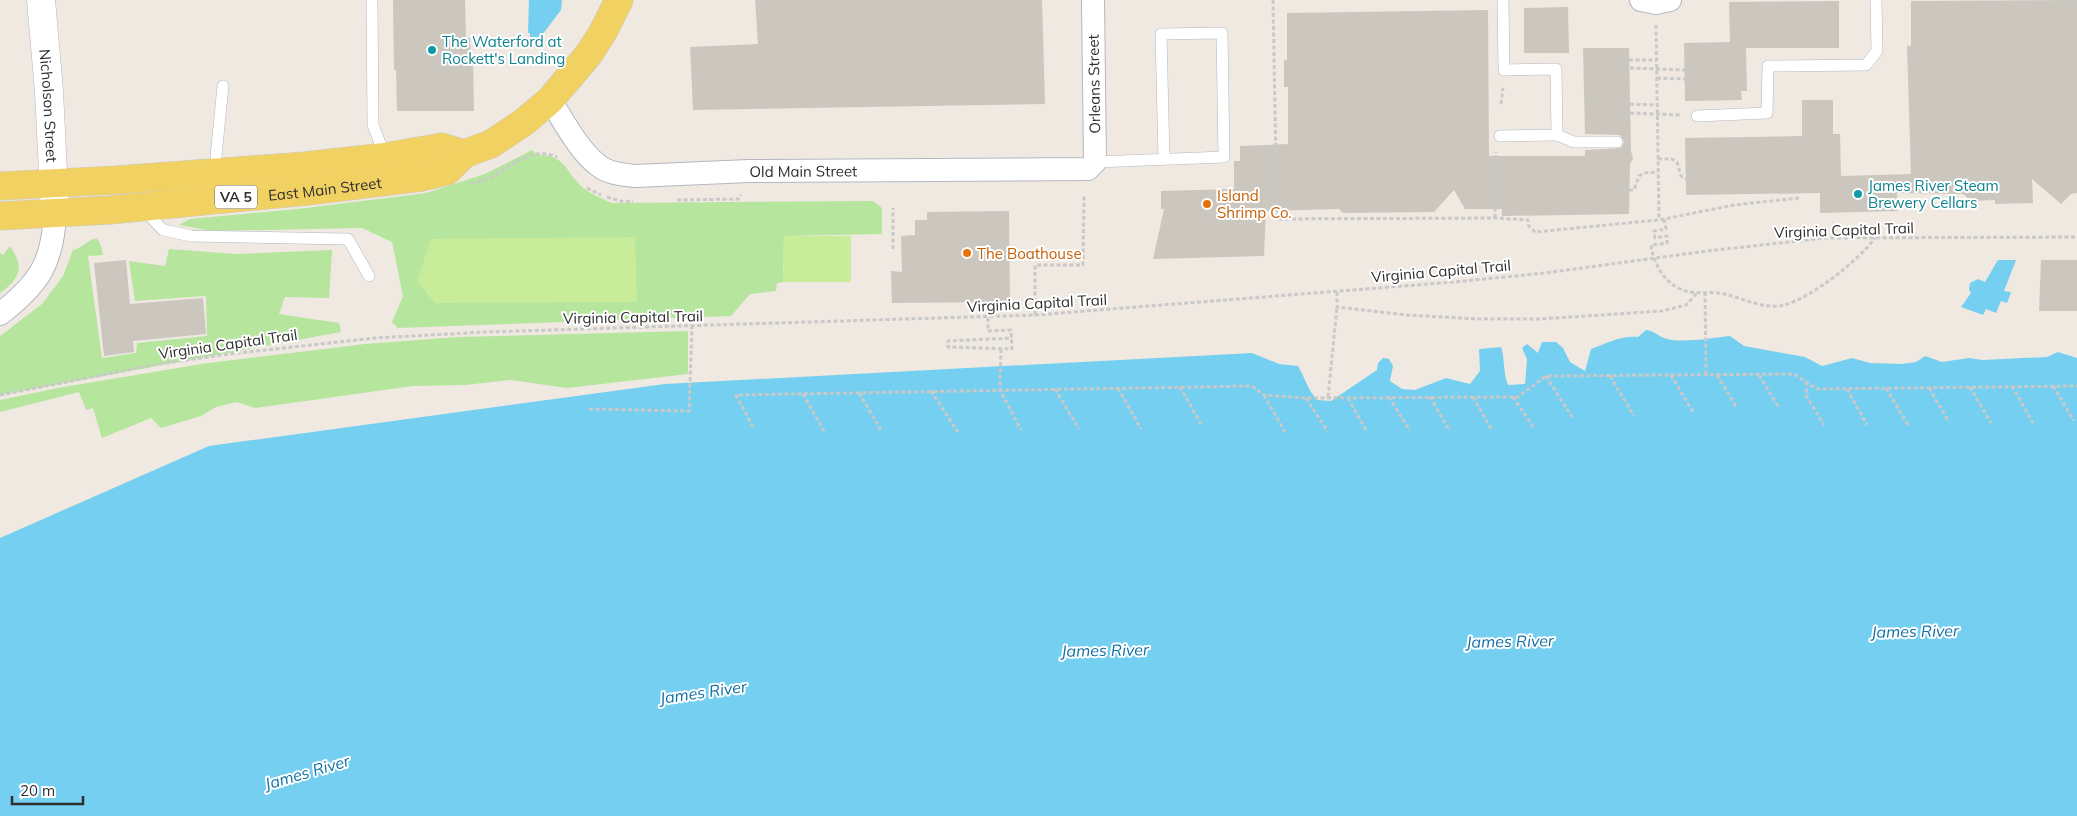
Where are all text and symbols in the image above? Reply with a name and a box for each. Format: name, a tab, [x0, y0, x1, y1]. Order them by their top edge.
place label: The Waterford at Rockett's Landing	[442, 32, 565, 68]
street label: Orleans Street	[1084, 34, 1104, 134]
marker: The Waterford at Rockett's Landing	[426, 44, 438, 56]
street label: Nicholson Street	[36, 48, 62, 163]
street label: Old Main Street	[749, 161, 857, 180]
street label: East Main Street	[267, 173, 383, 204]
place label: James River Steam Brewery Cellars	[1868, 176, 1999, 212]
road number: VA 5	[215, 186, 257, 208]
place label: Island Shrimp Co.	[1217, 186, 1292, 222]
marker: James River Steam Brewery Cellars	[1852, 188, 1864, 200]
marker: Island Shrimp Co.	[1201, 198, 1213, 210]
street label: Virginia Capital Trail	[1774, 218, 1914, 242]
place label: The Boathouse	[977, 244, 1082, 263]
marker: The Boathouse	[961, 247, 973, 259]
street label: Virginia Capital Trail	[1370, 255, 1512, 287]
street label: Virginia Capital Trail	[967, 290, 1107, 316]
street label: Virginia Capital Trail	[563, 306, 703, 328]
street label: Virginia Capital Trail	[157, 325, 299, 363]
water label: James River	[1869, 620, 1960, 642]
water label: James River	[1464, 630, 1555, 652]
water label: James River	[1059, 639, 1150, 661]
water label: James River	[656, 676, 749, 708]
water label: James River	[260, 750, 353, 794]
scale bar	[12, 774, 84, 806]
text: 20 m	[20, 781, 55, 800]

